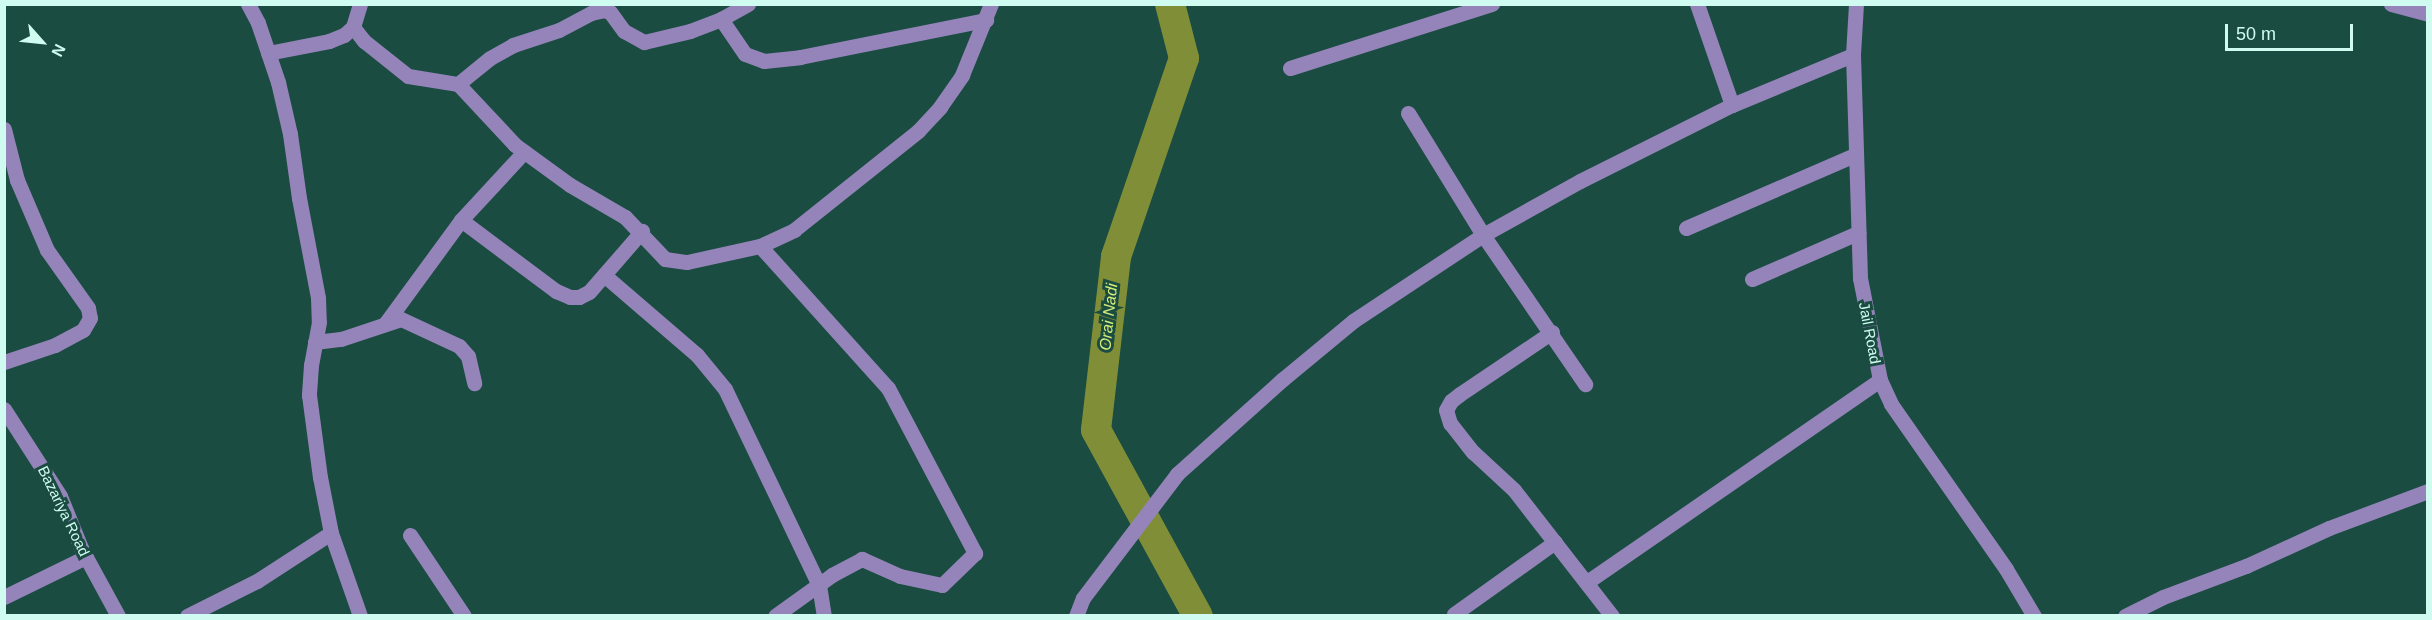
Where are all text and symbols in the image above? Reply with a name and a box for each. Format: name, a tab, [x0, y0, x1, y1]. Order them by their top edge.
north arrow	[12, 12, 72, 72]
scale bar	[2228, 12, 2356, 50]
text: 50 m	[2236, 24, 2276, 44]
text: N	[48, 41, 69, 59]
water label: Orai Nadi	[1096, 282, 1122, 352]
street label: Jail Road	[1855, 301, 1885, 365]
street label: Bazariya Road	[34, 463, 94, 559]

